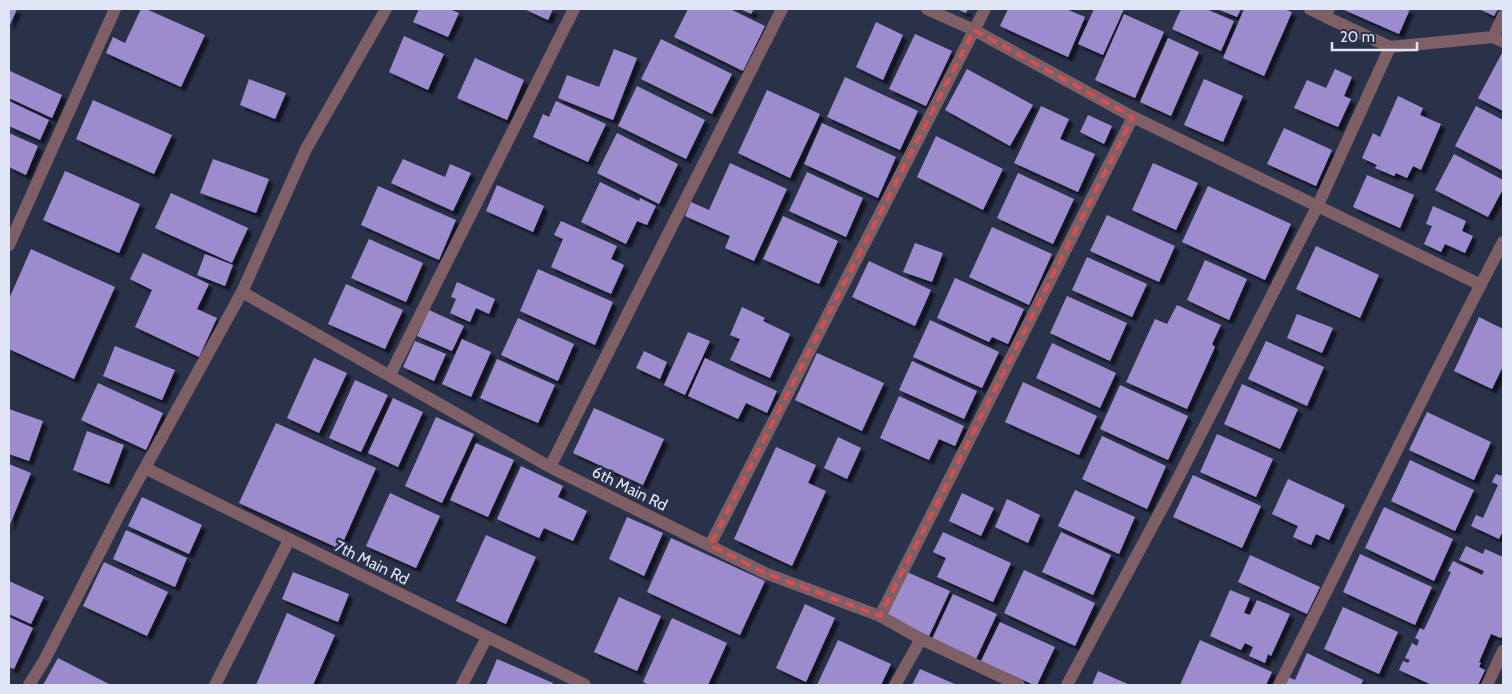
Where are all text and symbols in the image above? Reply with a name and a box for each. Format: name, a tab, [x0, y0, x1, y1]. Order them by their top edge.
scale bar	[1332, 20, 1417, 52]
text: 20 m	[1340, 28, 1375, 46]
street label: 6th Main Rd	[589, 462, 671, 515]
street label: 7th Main Rd	[331, 536, 412, 589]

